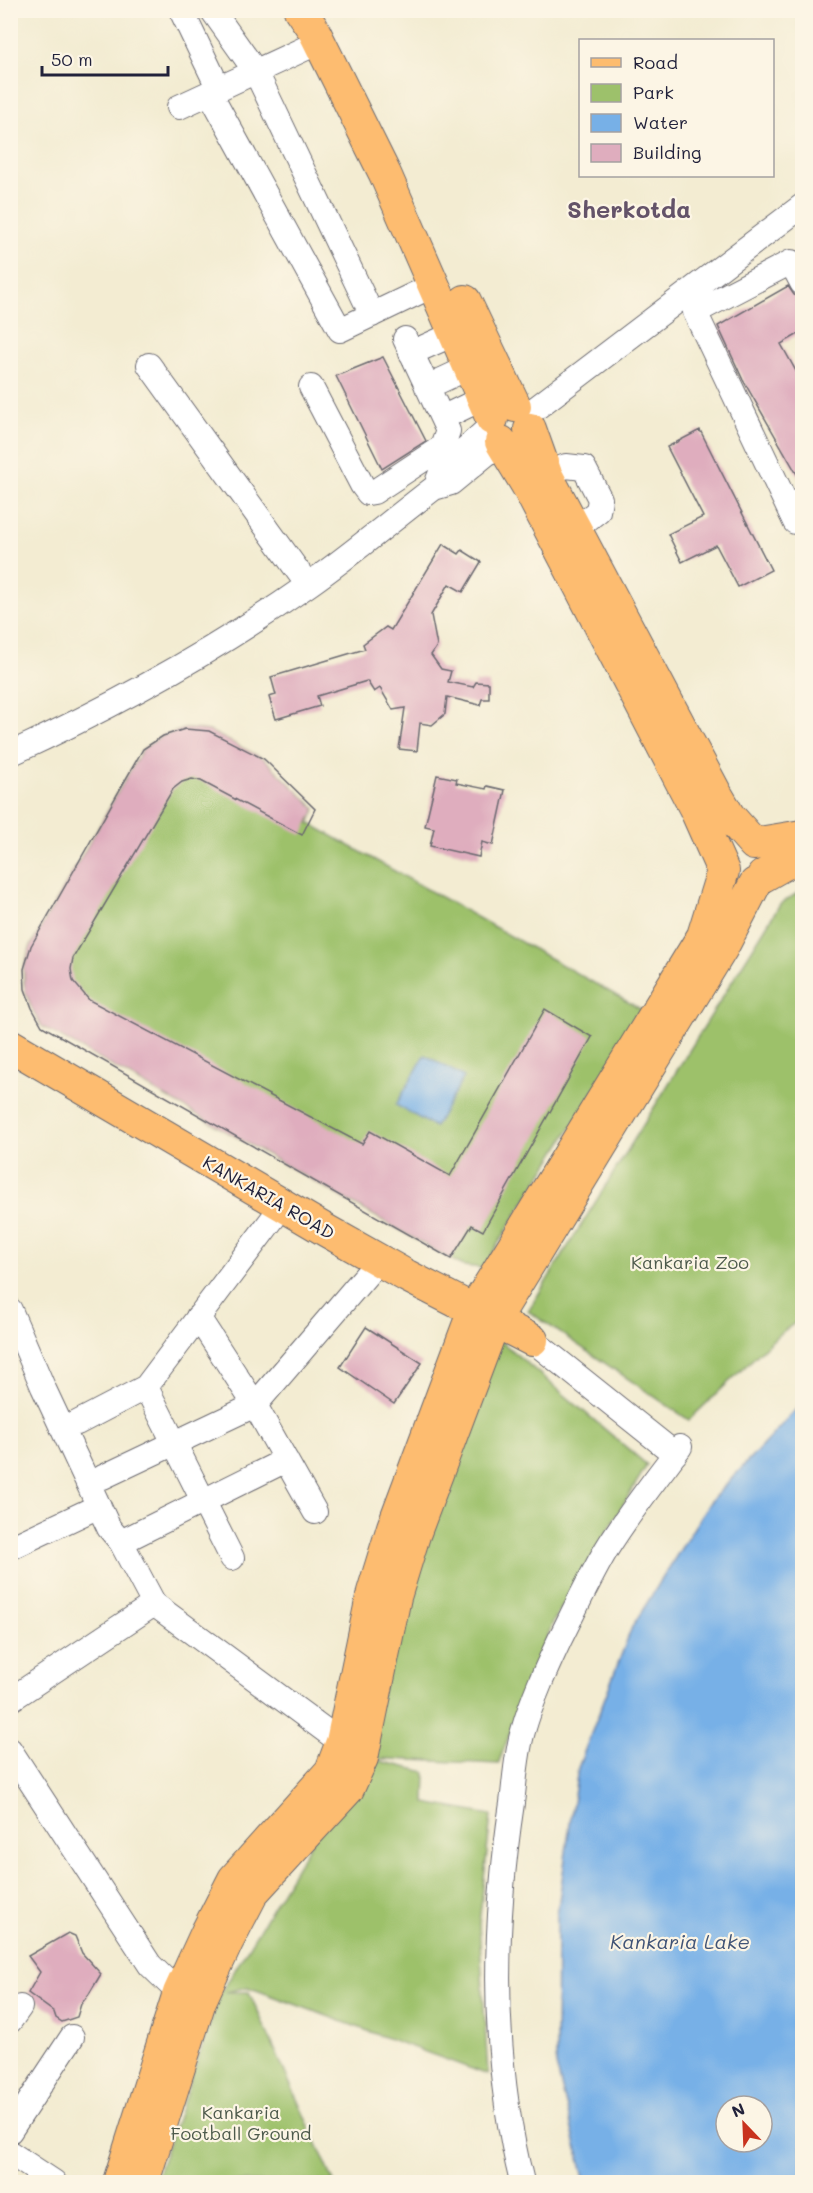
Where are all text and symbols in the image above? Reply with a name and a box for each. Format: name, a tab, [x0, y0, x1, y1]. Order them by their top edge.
scale bar	[42, 39, 168, 77]
legend	[579, 39, 774, 177]
text: 50 m	[51, 47, 93, 71]
text: Road	[633, 50, 678, 74]
text: Park	[633, 80, 674, 104]
text: Water	[633, 110, 688, 134]
text: Building	[633, 140, 701, 164]
district label: Sherkotda	[567, 193, 691, 224]
street label: KANKARIA ROAD	[199, 1150, 339, 1244]
park label: Kankaria Zoo	[631, 1250, 749, 1274]
water label: Kankaria Lake	[610, 1928, 750, 1954]
north arrow	[714, 2094, 774, 2154]
text: N	[728, 2098, 748, 2122]
park label: Kankaria Football Ground	[170, 2100, 312, 2145]

